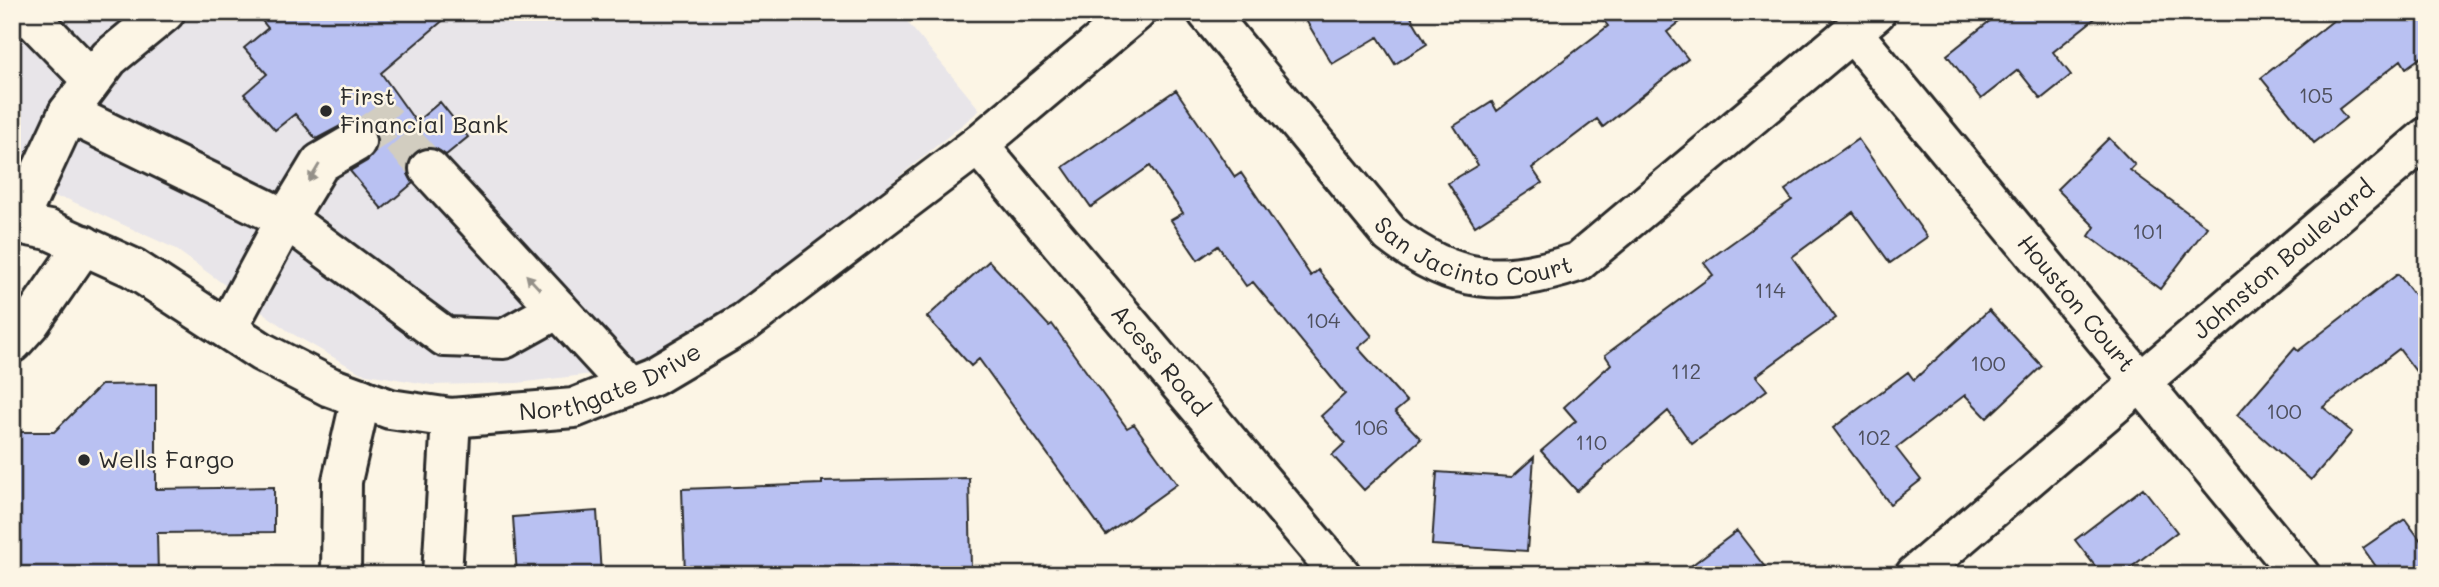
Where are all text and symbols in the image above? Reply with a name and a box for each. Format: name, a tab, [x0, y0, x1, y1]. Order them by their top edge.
place label: First Financial Bank	[340, 80, 508, 139]
house number: 105	[2299, 81, 2333, 108]
marker: First Financial Bank	[318, 103, 334, 119]
one-way arrow	[308, 164, 320, 183]
street label: Johnston Boulevard	[2185, 172, 2380, 345]
street label: San Jacinto Court	[1368, 210, 1576, 292]
house number: 101	[2132, 217, 2164, 244]
street label: Houston Court	[2011, 227, 2143, 378]
one-way arrow	[525, 273, 541, 291]
house number: 114	[1754, 276, 1786, 303]
street label: Acess Road	[1105, 297, 1217, 422]
house number: 104	[1306, 306, 1341, 333]
street label: Northgate Drive	[518, 335, 706, 426]
house number: 100	[1970, 349, 2006, 376]
house number: 112	[1671, 357, 1701, 384]
house number: 100	[2266, 397, 2302, 424]
house number: 106	[1353, 413, 1389, 440]
house number: 102	[1857, 423, 1891, 450]
house number: 110	[1575, 428, 1607, 455]
place label: Wells Fargo	[98, 443, 234, 474]
marker: Wells Fargo	[76, 452, 92, 468]

